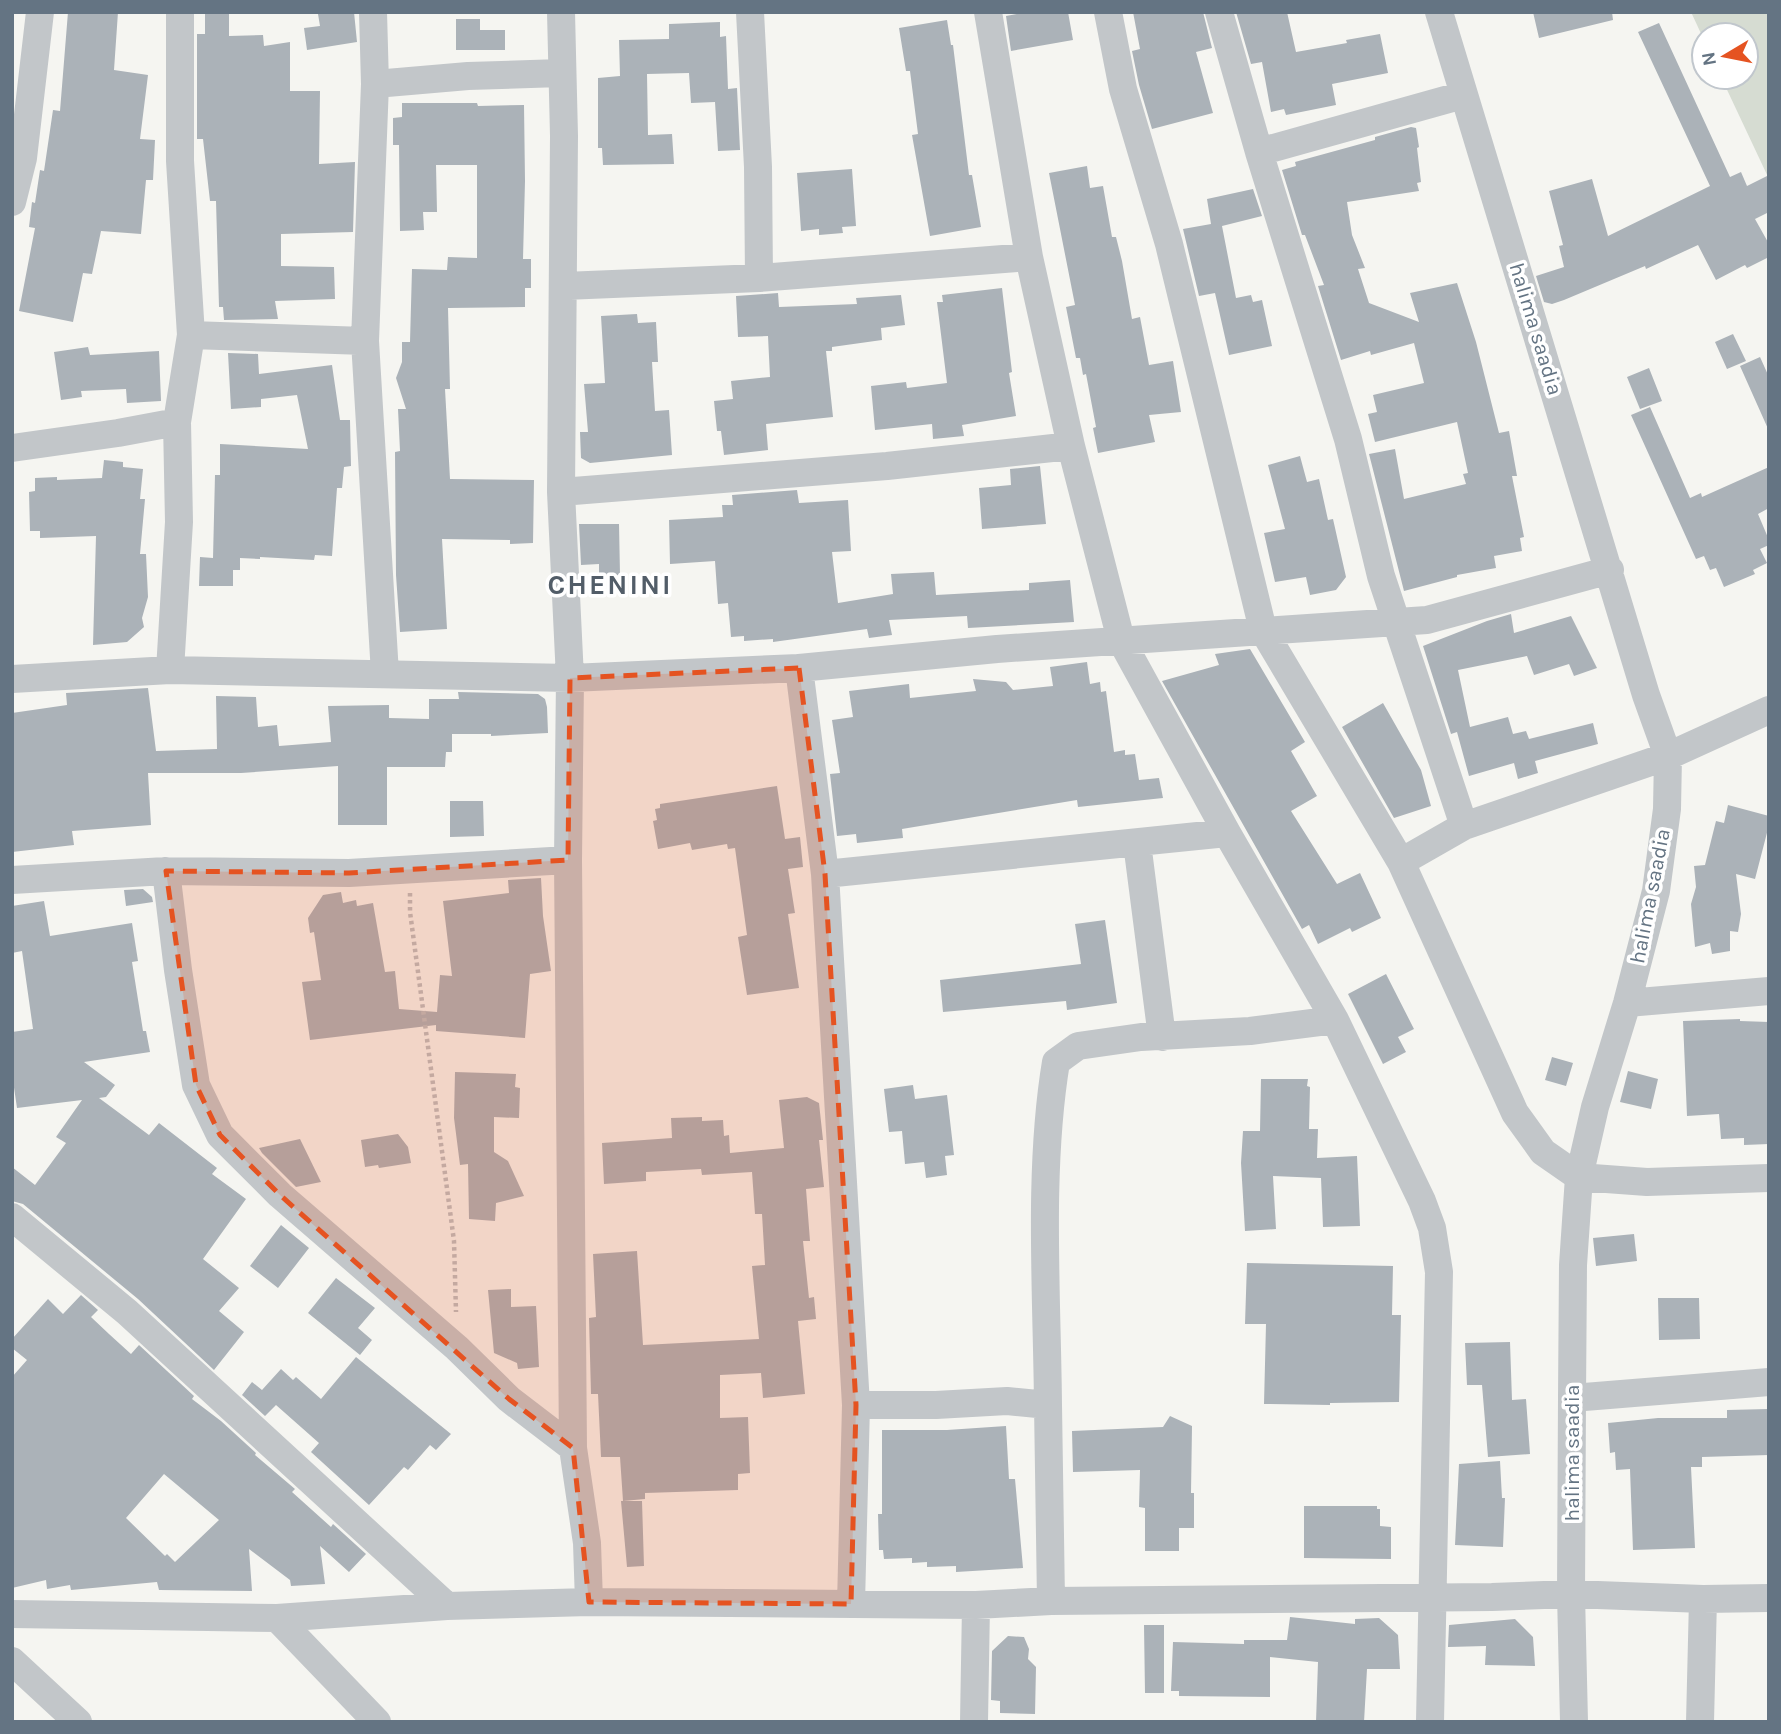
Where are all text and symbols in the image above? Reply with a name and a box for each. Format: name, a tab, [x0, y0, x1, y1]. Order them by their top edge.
north arrow	[1690, 21, 1760, 91]
text: N	[1697, 50, 1721, 67]
street label: halima saadia	[1504, 260, 1568, 398]
district label: CHENINI	[547, 568, 673, 601]
street label: halima saadia	[1625, 826, 1675, 966]
street label: halima saadia	[1560, 1385, 1584, 1521]

